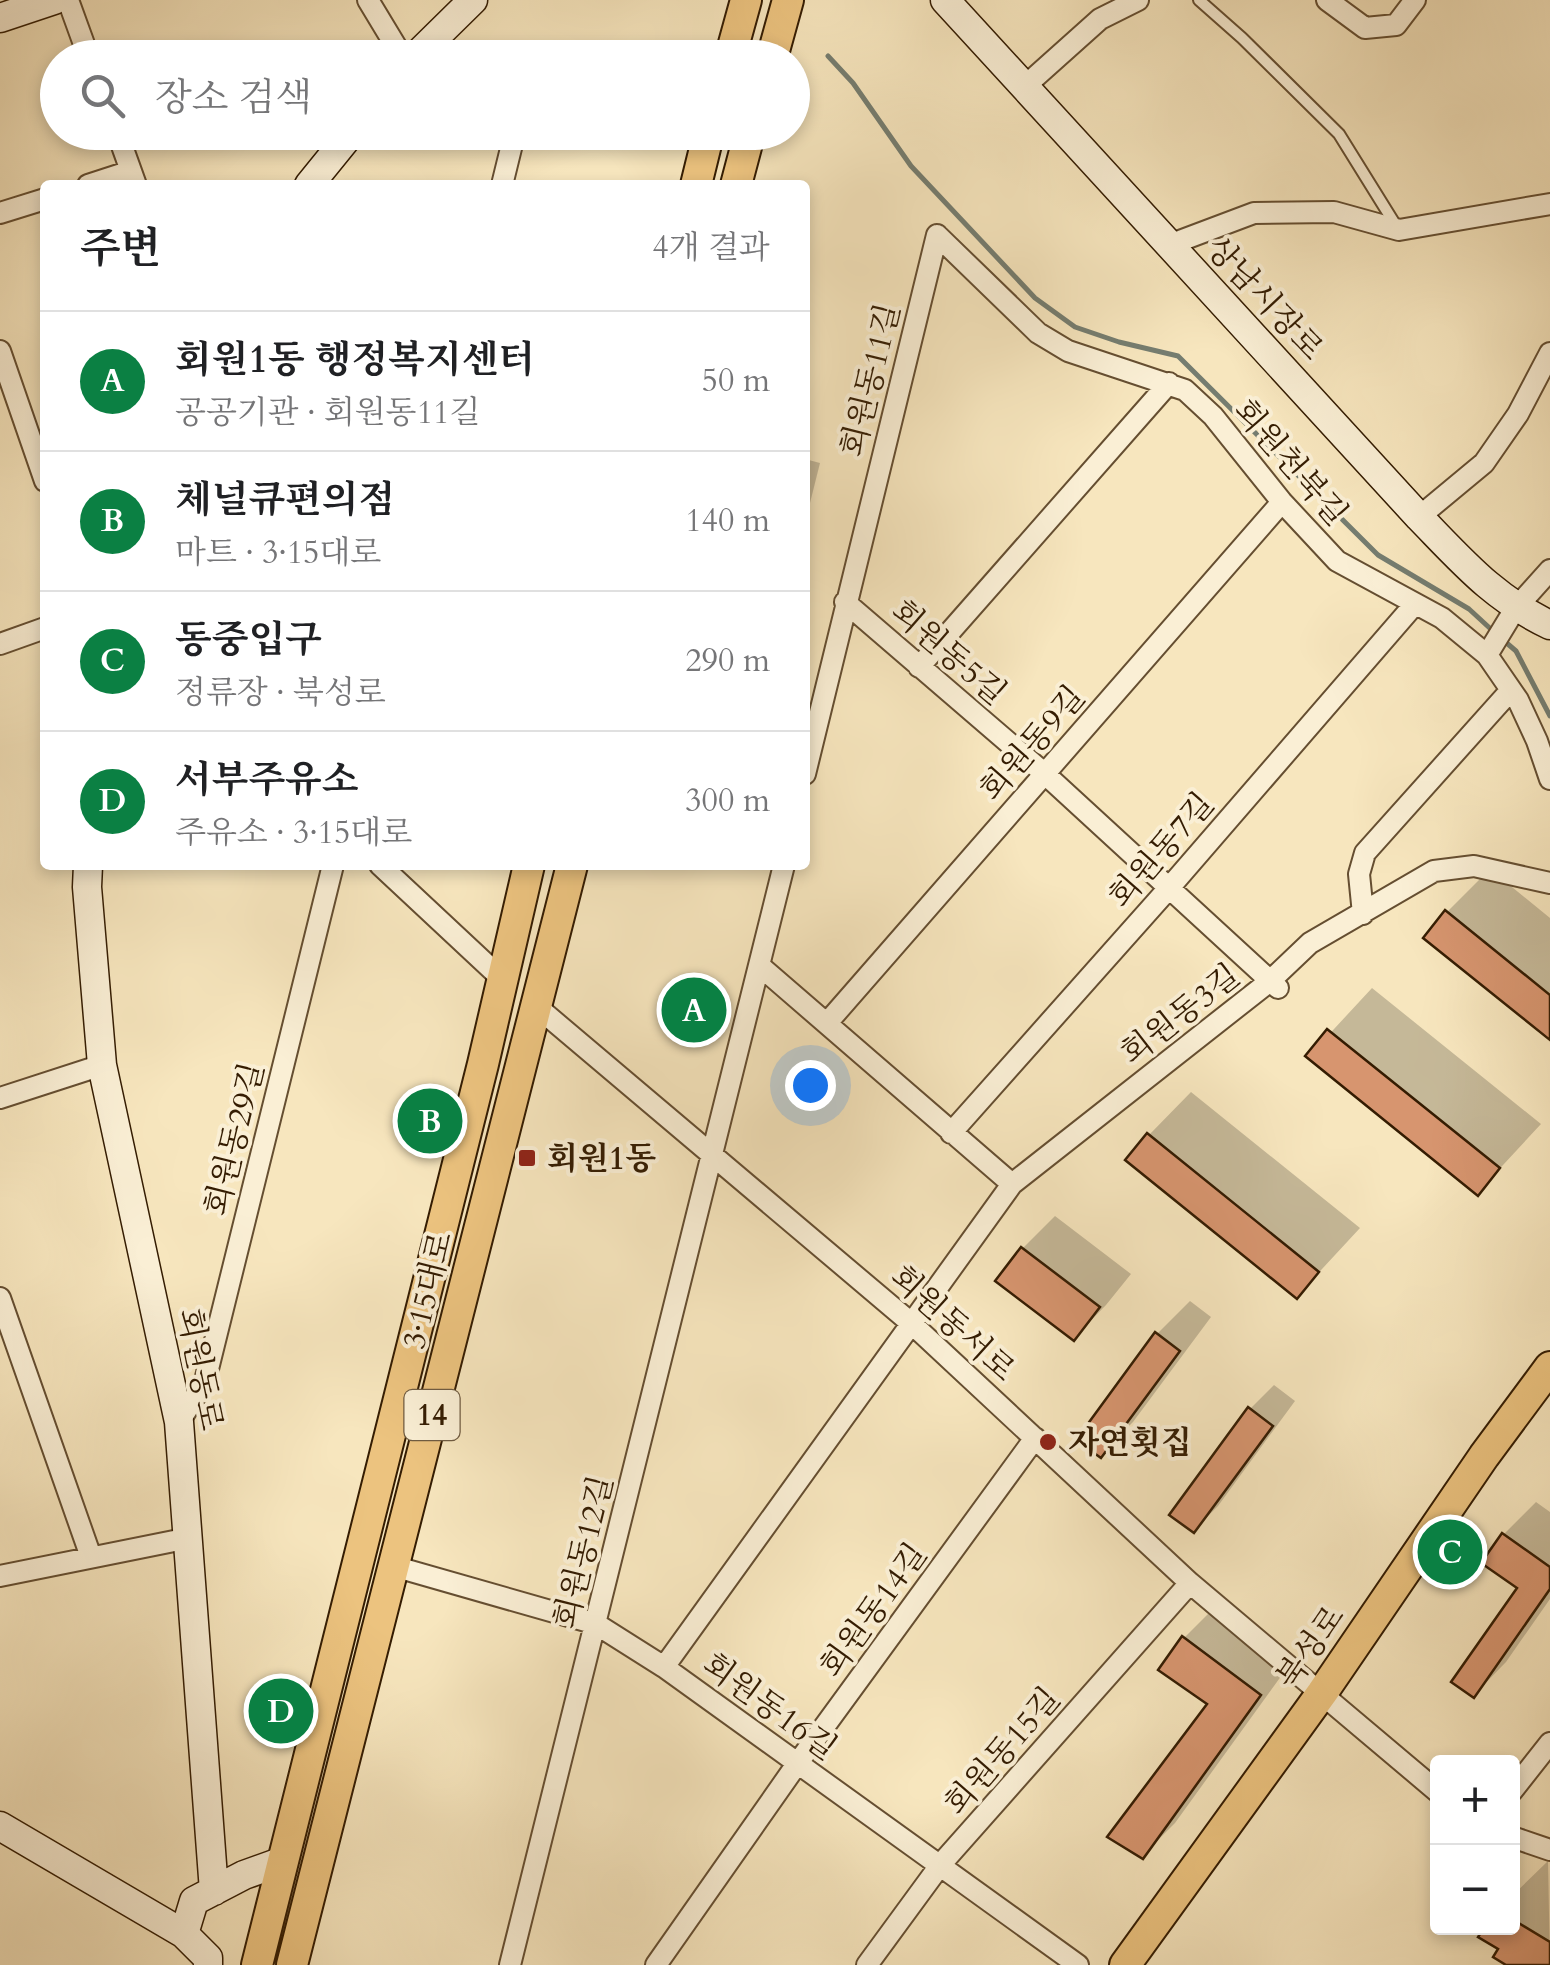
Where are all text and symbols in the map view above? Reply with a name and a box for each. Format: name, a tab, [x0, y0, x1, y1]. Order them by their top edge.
search box	[40, 40, 810, 150]
icon: search	[75, 68, 130, 123]
text: 장소 검색	[155, 72, 312, 124]
text: 주변	[80, 220, 161, 277]
text: 4개 결과	[652, 226, 770, 270]
street label: 상남시장로	[1195, 227, 1333, 370]
street label: 회원동11길	[831, 299, 911, 461]
text: 회원1동 행정복지센터	[175, 334, 535, 386]
text: A	[100, 359, 125, 403]
text: 50 m	[702, 359, 770, 403]
street label: 회원천북길	[1223, 390, 1358, 535]
text: 공공기관 · 회원동11길	[175, 391, 480, 435]
text: 체널큐편의점	[175, 474, 395, 526]
text: B	[101, 499, 124, 543]
text: 140 m	[685, 499, 770, 543]
text: 마트 · 3·15대로	[175, 531, 381, 575]
street label: 회원동5길	[881, 590, 1016, 715]
text: 동중입구	[175, 614, 322, 666]
text: C	[100, 639, 125, 683]
text: 290 m	[685, 639, 770, 683]
text: 정류장 · 북성로	[175, 671, 386, 715]
street label: 회원동9길	[970, 676, 1095, 811]
text: 서부주유소	[175, 754, 359, 806]
text: D	[99, 779, 126, 823]
text: 300 m	[685, 779, 770, 823]
street label: 회원동7길	[1099, 783, 1224, 918]
text: 주유소 · 3·15대로	[175, 811, 412, 855]
street label: 회원동3길	[1112, 954, 1249, 1075]
pin: A	[662, 972, 726, 1048]
street label: 회원동29길	[195, 1058, 275, 1220]
your location	[785, 1060, 836, 1111]
pin: B	[398, 1084, 462, 1158]
place label: 회원1동	[547, 1137, 656, 1181]
marker: 회원1동	[516, 1147, 538, 1169]
street label: 3·15대로	[392, 1227, 464, 1353]
street label: 회원동서로	[880, 1256, 1025, 1392]
street label: 회원동로	[167, 1304, 233, 1434]
road number: 14	[404, 1390, 460, 1440]
place label: 자연횟집	[1068, 1421, 1192, 1465]
marker: 자연횟집	[1037, 1431, 1059, 1453]
street label: 회원동12길	[544, 1471, 624, 1633]
pin: C	[1418, 1514, 1482, 1590]
street label: 회원동14길	[810, 1534, 938, 1687]
street label: 북성로	[1266, 1597, 1355, 1698]
street label: 회원동16길	[693, 1643, 846, 1771]
pin: D	[248, 1674, 314, 1748]
street label: 회원동15길	[935, 1678, 1071, 1825]
map controls	[1430, 1755, 1520, 1935]
button: +	[1430, 1755, 1520, 1845]
button: −	[1430, 1845, 1520, 1935]

